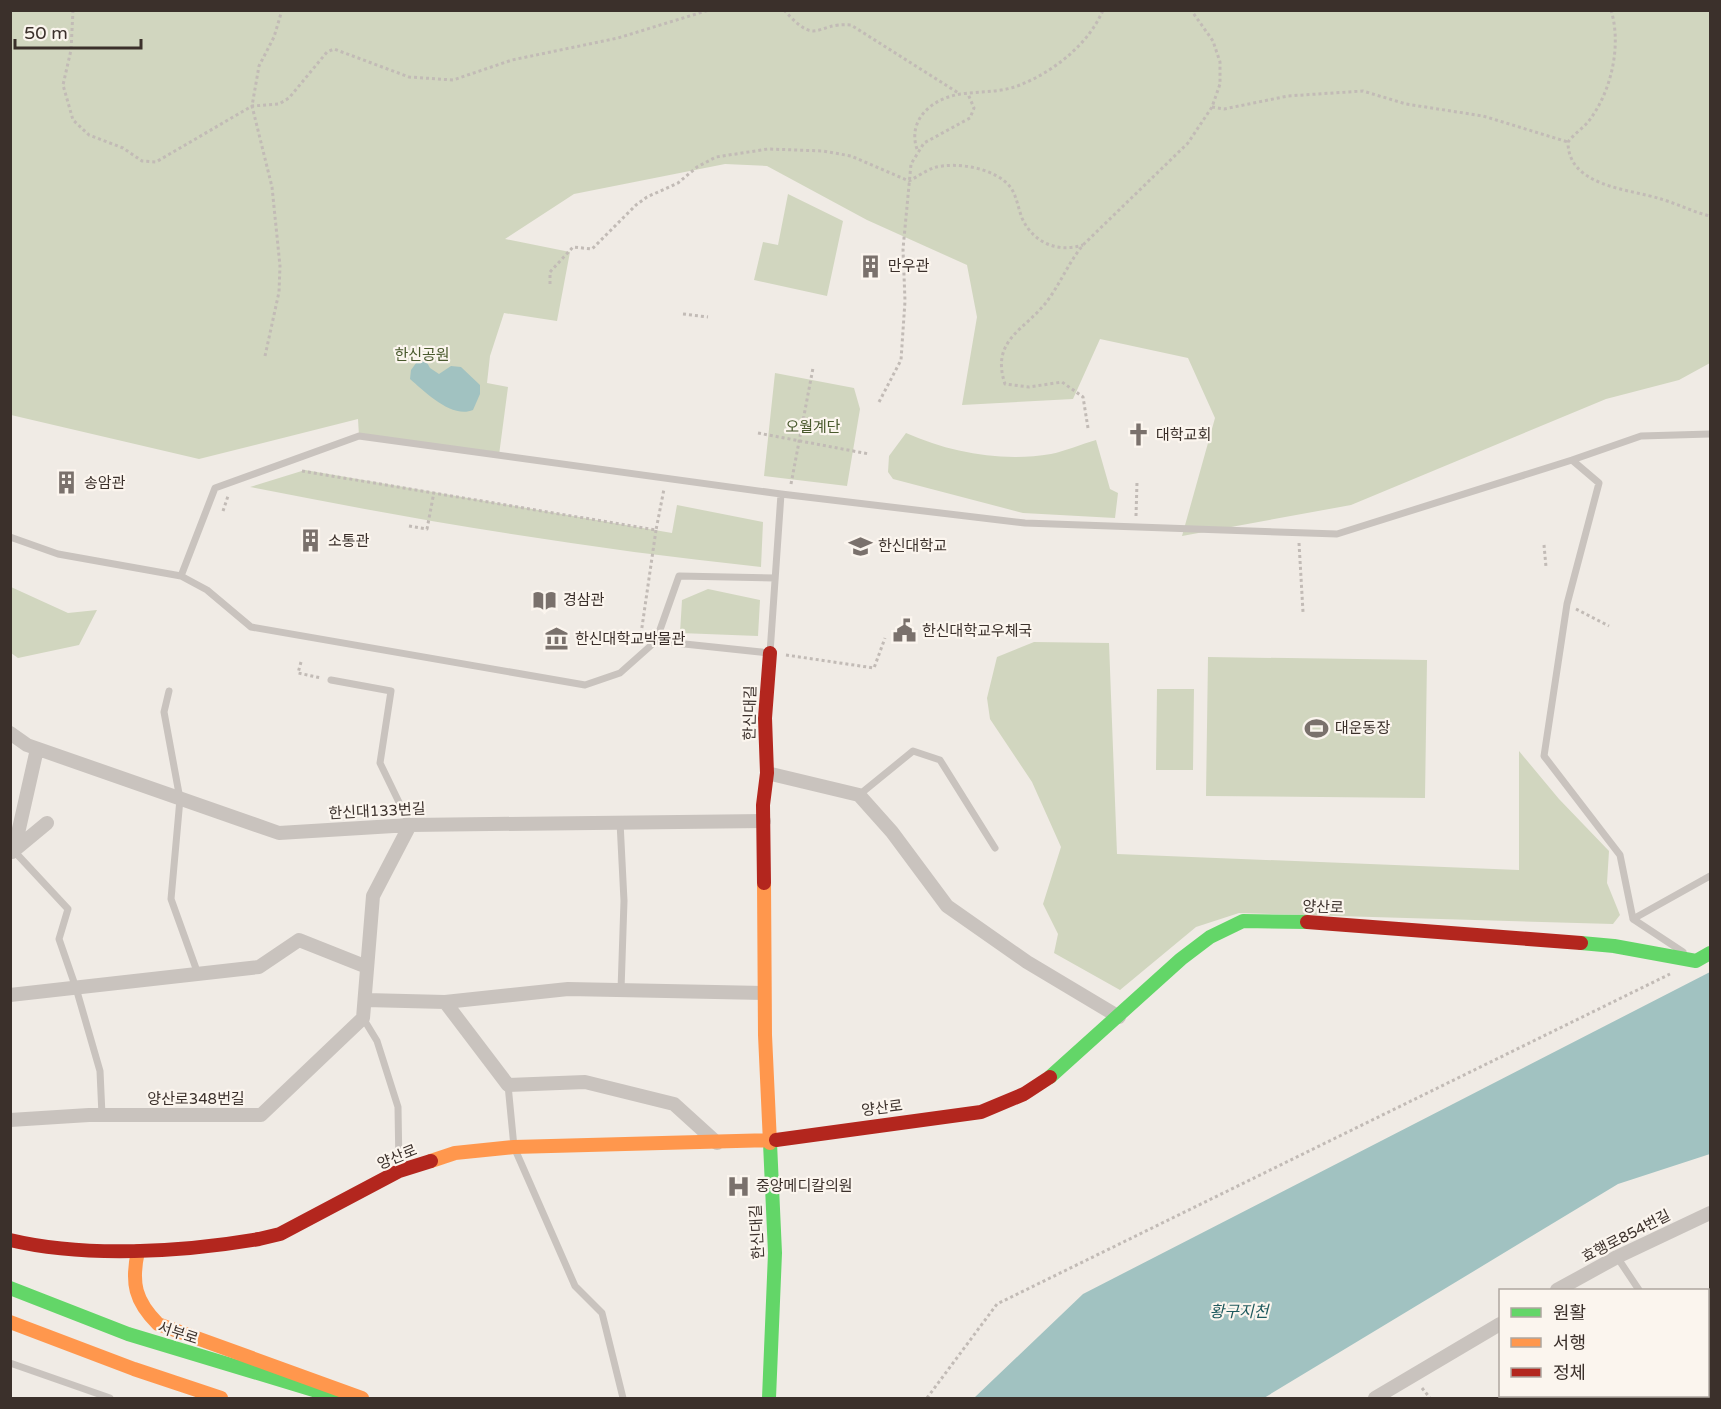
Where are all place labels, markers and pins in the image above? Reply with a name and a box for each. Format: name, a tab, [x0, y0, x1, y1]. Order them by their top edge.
building icon: 만우관	[857, 253, 883, 279]
place label: 만우관	[888, 257, 930, 275]
church icon: 대학교회	[1125, 422, 1151, 448]
place label: 대학교회	[1156, 426, 1211, 444]
building icon: 송암관	[53, 470, 79, 496]
place label: 송암관	[84, 474, 126, 492]
building icon: 소통관	[297, 528, 323, 554]
place label: 소통관	[328, 532, 370, 550]
school or university icon: 한신대학교	[847, 533, 873, 559]
place label: 한신대학교	[878, 537, 947, 555]
library icon: 경삼관	[532, 587, 558, 613]
place label: 경삼관	[563, 591, 605, 609]
public building icon: 한신대학교우체국	[891, 618, 917, 644]
place label: 한신대학교우체국	[922, 622, 1032, 640]
museum icon: 한신대학교박물관	[544, 626, 570, 652]
place label: 한신대학교박물관	[575, 630, 686, 648]
sports icon: 대운동장	[1304, 715, 1330, 741]
place label: 대운동장	[1335, 719, 1390, 737]
hospital icon: 중앙메디칼의원	[725, 1173, 751, 1199]
place label: 중앙메디칼의원	[756, 1177, 853, 1195]

